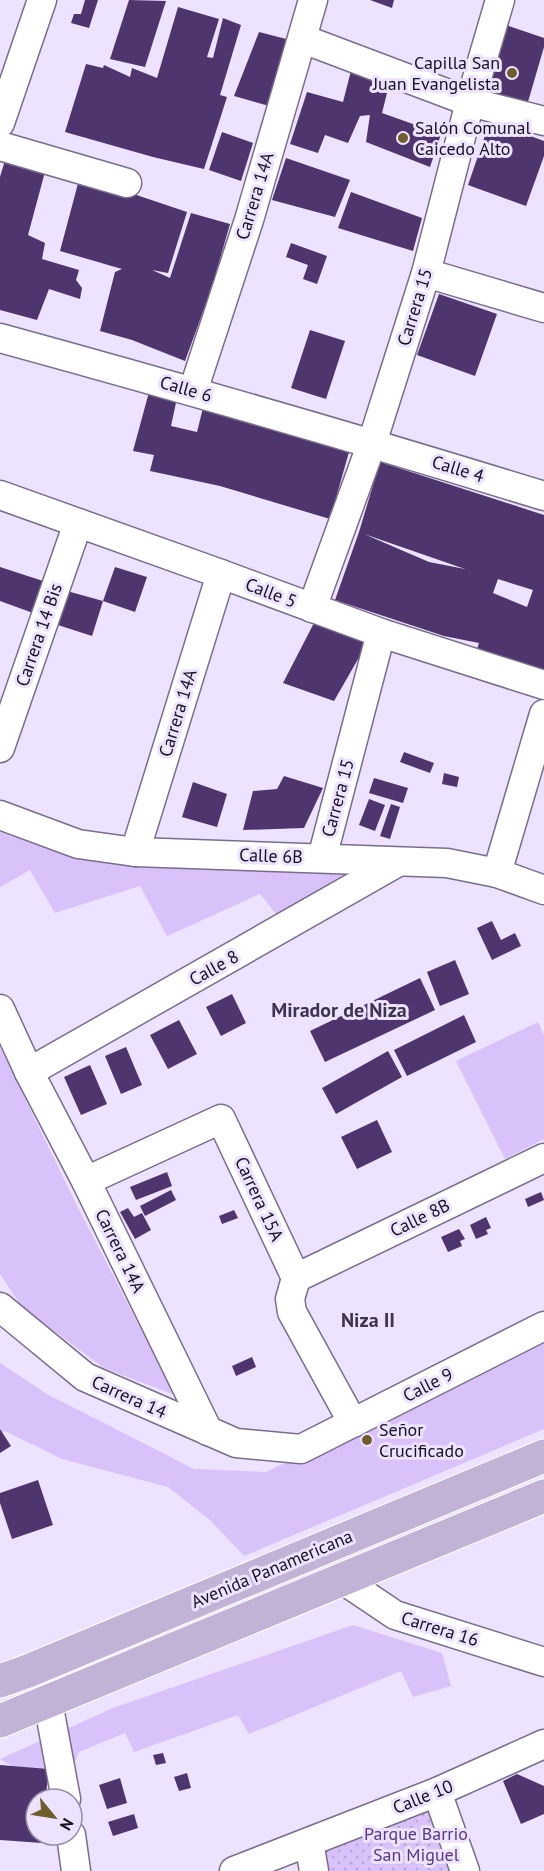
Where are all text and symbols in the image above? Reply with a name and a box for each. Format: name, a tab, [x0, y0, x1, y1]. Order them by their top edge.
place label: Capilla San Juan Evangelista	[372, 51, 500, 95]
marker: Capilla San Juan Evangelista	[505, 66, 519, 80]
place label: Salón Comunal Caicedo Alto	[415, 116, 531, 160]
marker: Salón Comunal Caicedo Alto	[396, 131, 410, 145]
street label: Carrera 14A	[230, 149, 279, 242]
street label: Carrera 15	[392, 265, 437, 348]
street label: Calle 6	[157, 370, 215, 407]
street label: Calle 4	[429, 450, 487, 487]
street label: Calle 5	[242, 572, 300, 613]
street label: Carrera 14 Bis	[10, 580, 67, 689]
street label: Carrera 14A	[153, 666, 202, 759]
street label: Carrera 15	[316, 756, 359, 839]
street label: Calle 6B	[239, 843, 303, 868]
street label: Calle 8	[185, 945, 243, 991]
district label: Mirador de Niza	[271, 997, 407, 1023]
street label: Carrera 15A	[230, 1153, 289, 1245]
street label: Calle 8B	[386, 1193, 453, 1242]
street label: Carrera 14A	[90, 1205, 151, 1297]
district label: Niza II	[341, 1307, 395, 1333]
street label: Calle 9	[399, 1362, 457, 1407]
street label: Carrera 14	[88, 1370, 170, 1423]
place label: Señor Crucificado	[379, 1418, 464, 1462]
marker: Señor Crucificado	[360, 1433, 374, 1447]
street label: Avenida Panamericana	[188, 1524, 356, 1613]
street label: Carrera 16	[399, 1606, 482, 1651]
street label: Calle 10	[389, 1774, 456, 1819]
north arrow	[24, 1787, 84, 1847]
text: N	[56, 1815, 78, 1834]
park label: Parque Barrio San Miguel	[364, 1822, 468, 1866]

